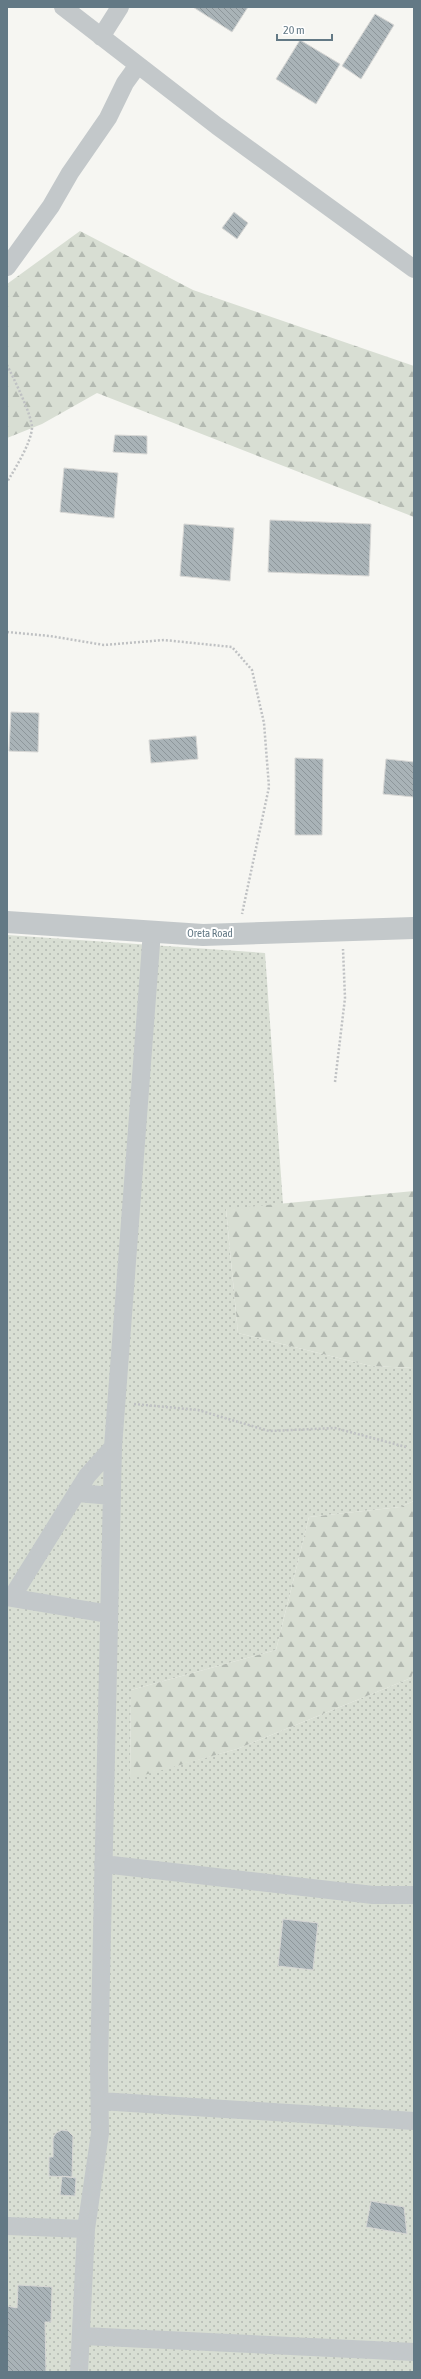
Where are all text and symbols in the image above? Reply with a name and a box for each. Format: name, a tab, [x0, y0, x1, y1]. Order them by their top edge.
scale bar	[277, 16, 332, 42]
text: 20 m	[283, 23, 305, 37]
street label: Oreta Road	[187, 927, 233, 939]

